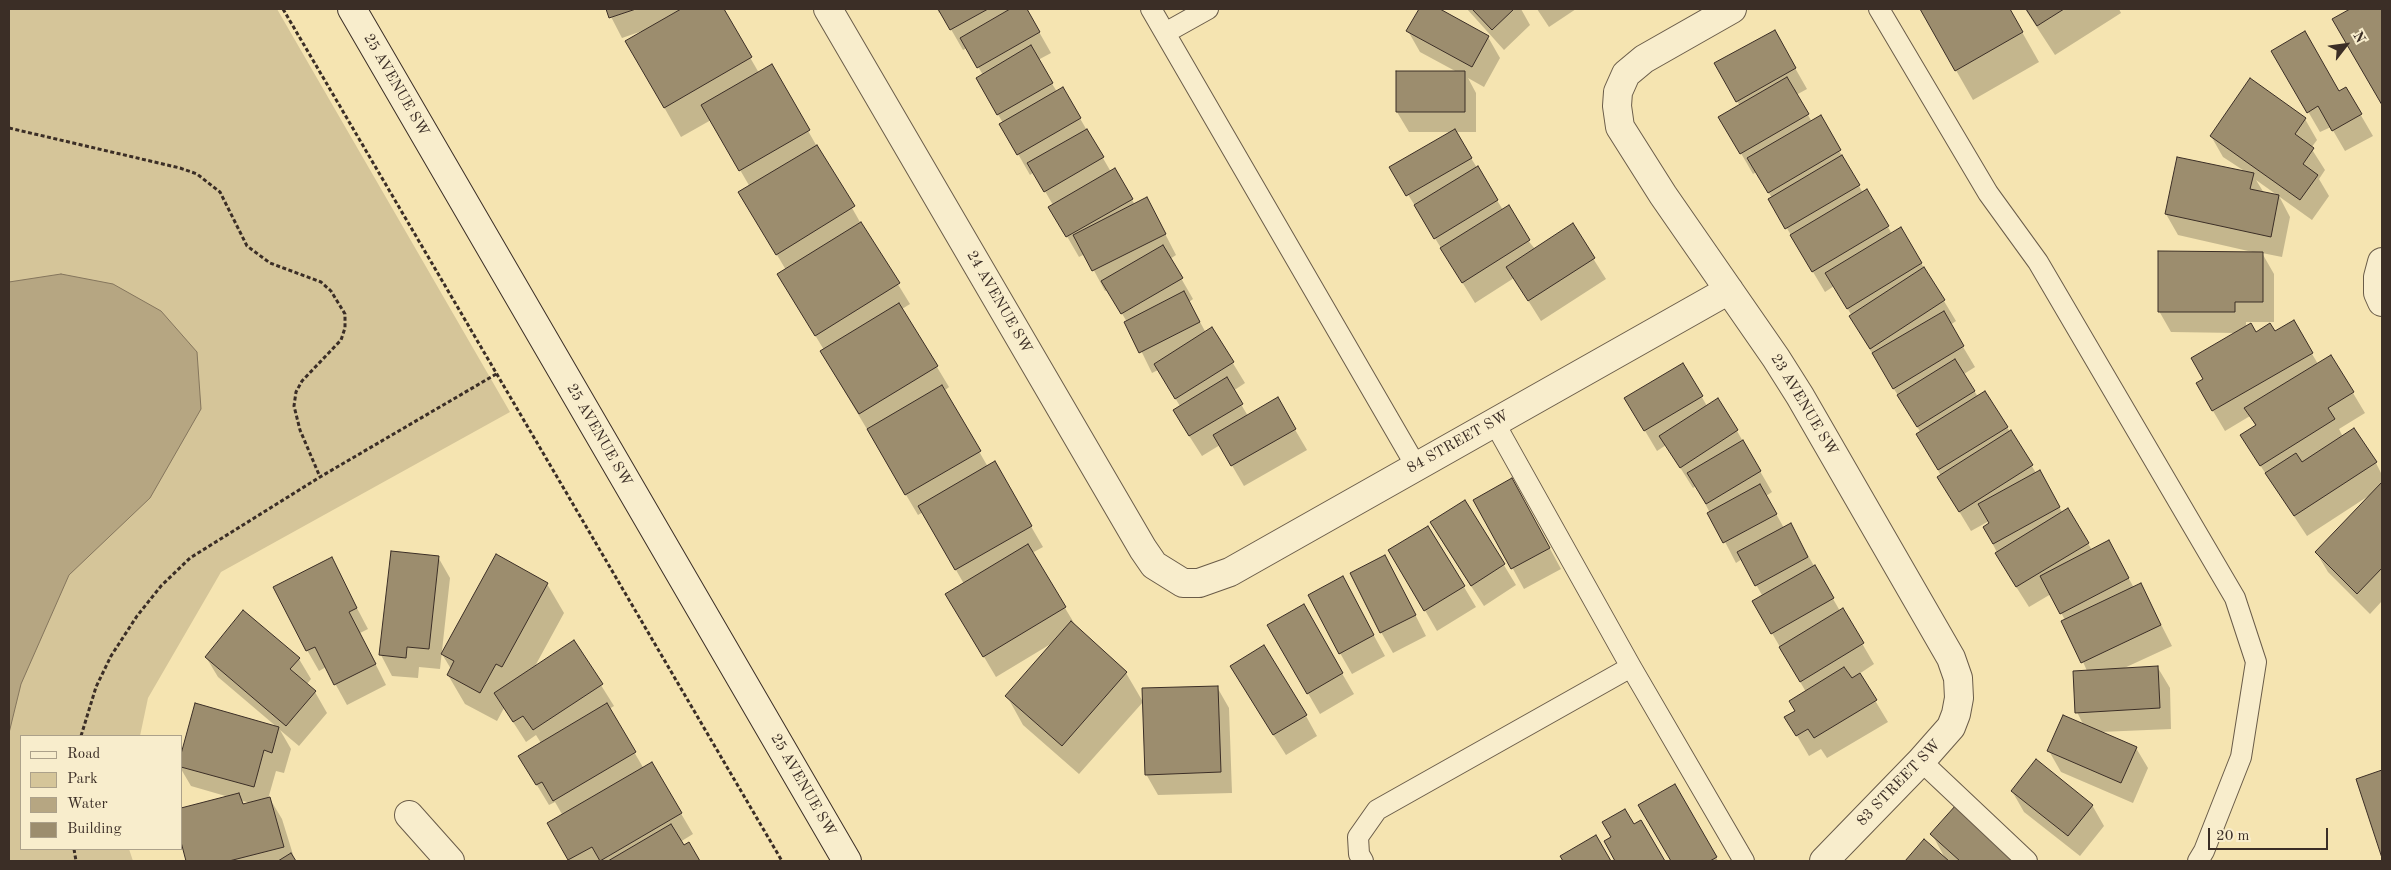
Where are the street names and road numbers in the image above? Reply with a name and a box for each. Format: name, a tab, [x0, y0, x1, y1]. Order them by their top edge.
street label: 25 AVENUE SW	[359, 30, 433, 140]
street label: 24 AVENUE SW	[962, 247, 1036, 357]
street label: 23 AVENUE SW	[1767, 351, 1841, 459]
street label: 25 AVENUE SW	[562, 380, 636, 490]
street label: 84 STREET SW	[1404, 407, 1512, 477]
street label: 25 AVENUE SW	[766, 730, 840, 840]
street label: 83 STREET SW	[1853, 736, 1945, 830]

